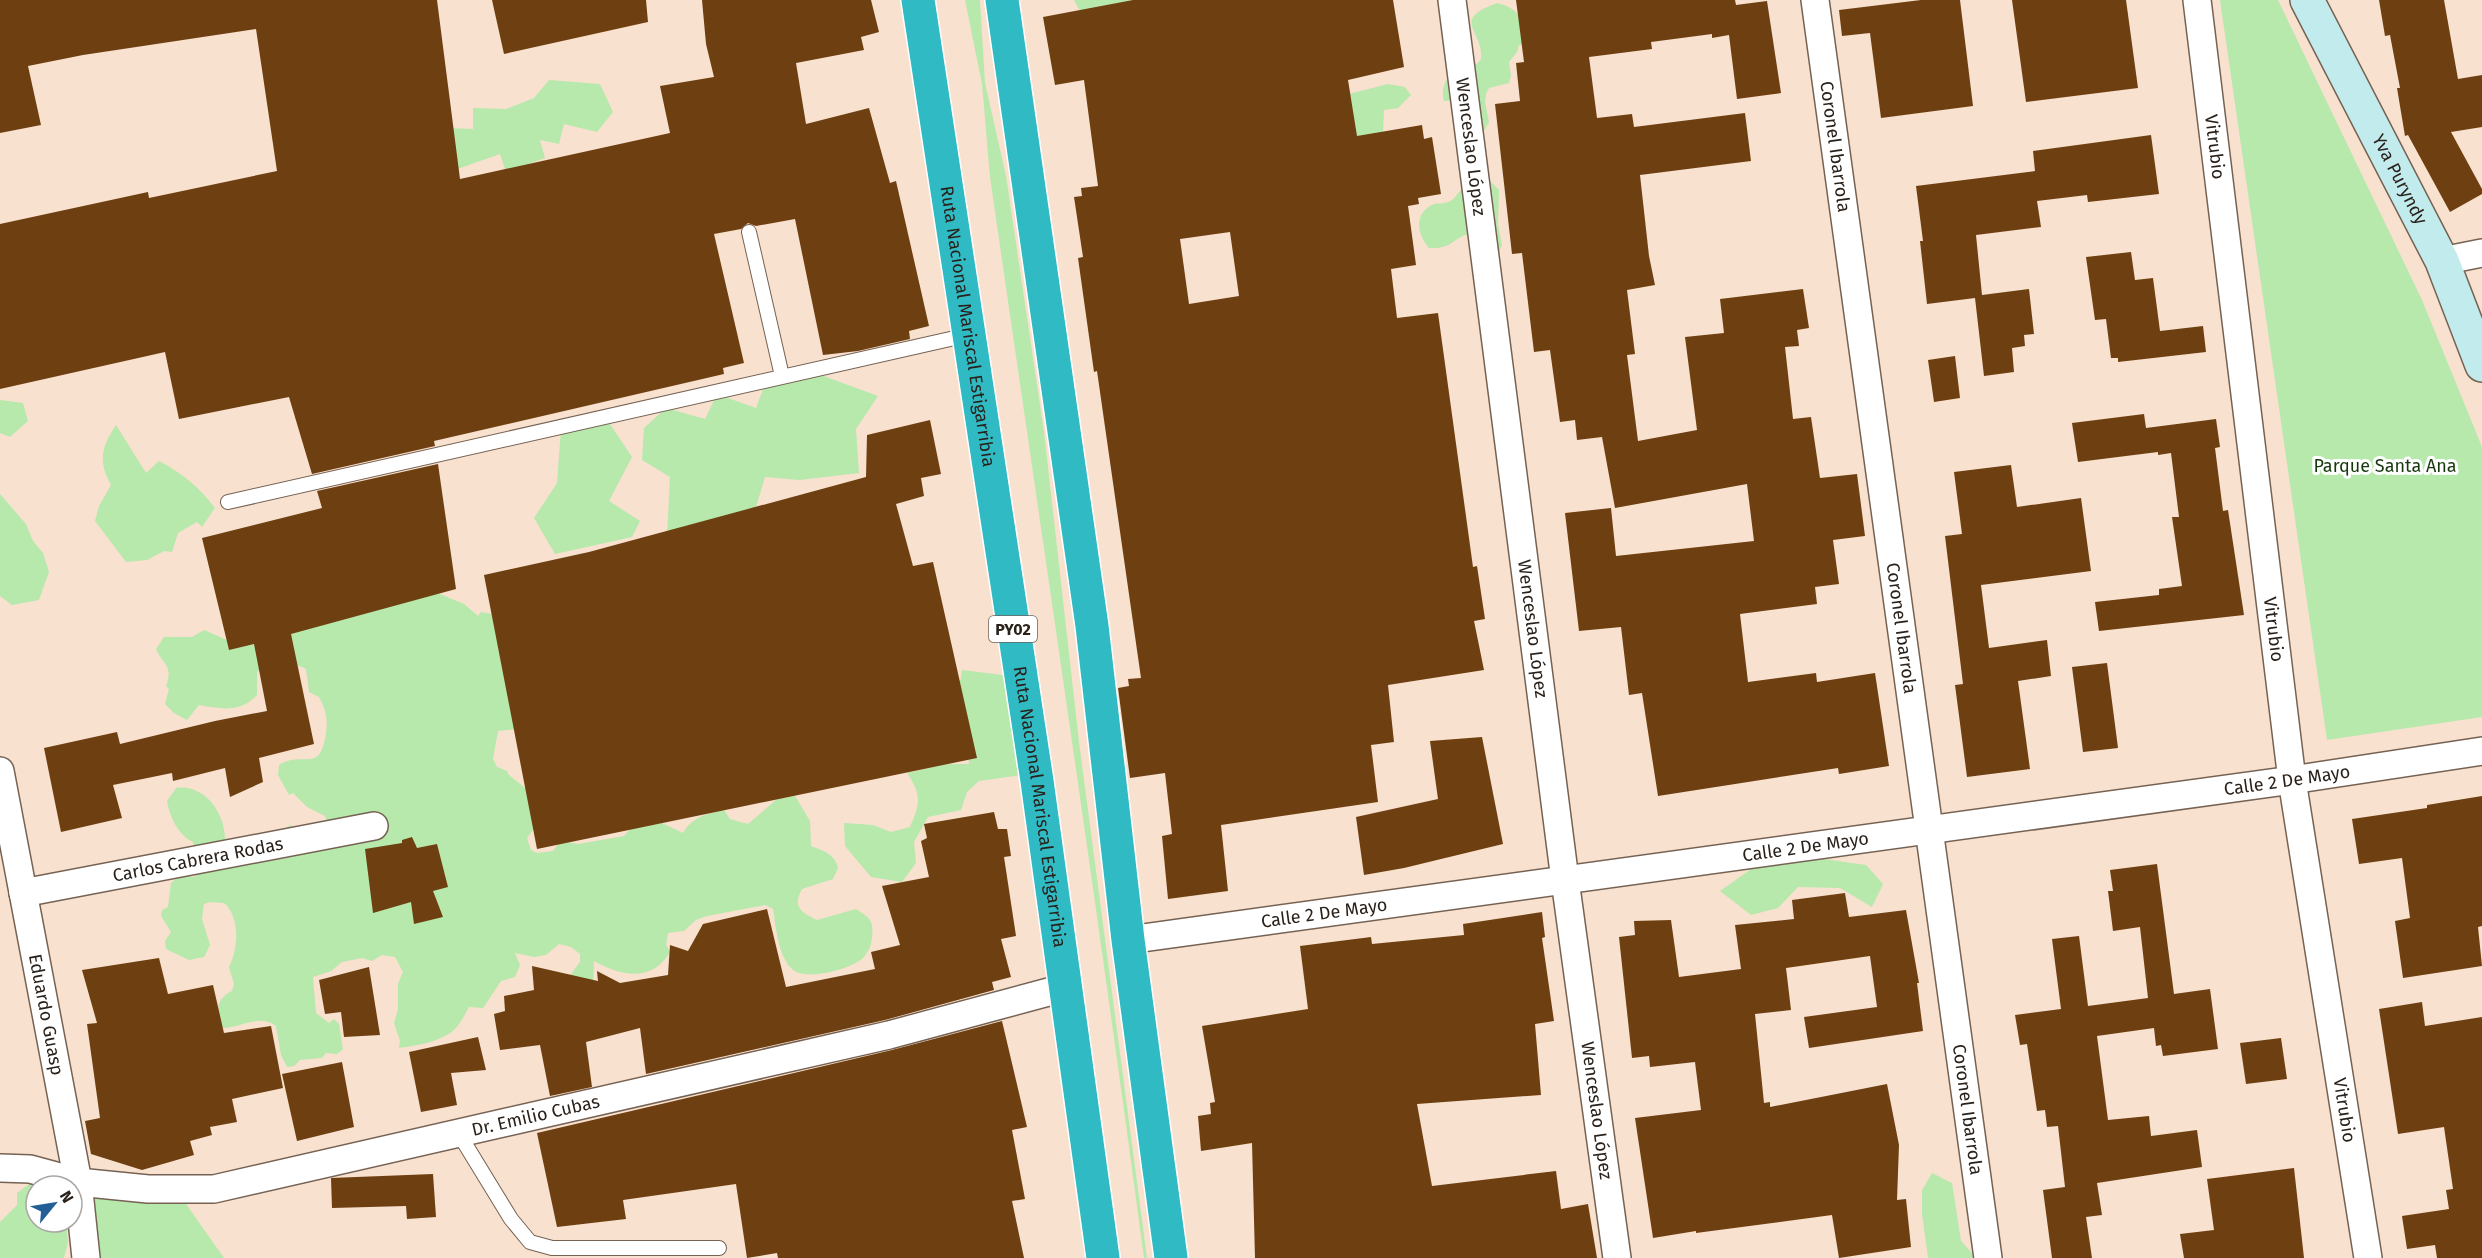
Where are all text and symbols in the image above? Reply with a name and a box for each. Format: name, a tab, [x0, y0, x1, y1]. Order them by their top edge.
street label: Wenceslao López	[1451, 76, 1491, 217]
street label: Coronel Ibarrola	[1815, 80, 1855, 214]
street label: Vitrubio	[2200, 113, 2230, 181]
street label: Yva Puryndy	[2367, 131, 2432, 228]
street label: Ruta Nacional Mariscal Estigarribia	[935, 184, 1000, 468]
park label: Parque Santa Ana	[2313, 455, 2457, 477]
street label: Wenceslao López	[1513, 558, 1553, 699]
street label: Coronel Ibarrola	[1881, 561, 1921, 695]
street label: Vitrubio	[2259, 596, 2289, 663]
road number: PY02	[989, 616, 1037, 642]
street label: Ruta Nacional Mariscal Estigarribia	[1009, 665, 1071, 949]
street label: Calle 2 De Mayo	[2223, 760, 2352, 800]
street label: Calle 2 De Mayo	[1741, 827, 1870, 866]
street label: Carlos Cabrera Rodas	[111, 833, 285, 887]
street label: Calle 2 De Mayo	[1260, 893, 1389, 933]
street label: Eduardo Guasp	[24, 952, 69, 1077]
street label: Wenceslao López	[1576, 1040, 1617, 1181]
street label: Coronel Ibarrola	[1948, 1043, 1987, 1177]
street label: Vitrubio	[2328, 1076, 2360, 1144]
street label: Dr. Emilio Cubas	[470, 1090, 602, 1141]
north arrow	[24, 1174, 84, 1234]
text: N	[56, 1187, 77, 1206]

